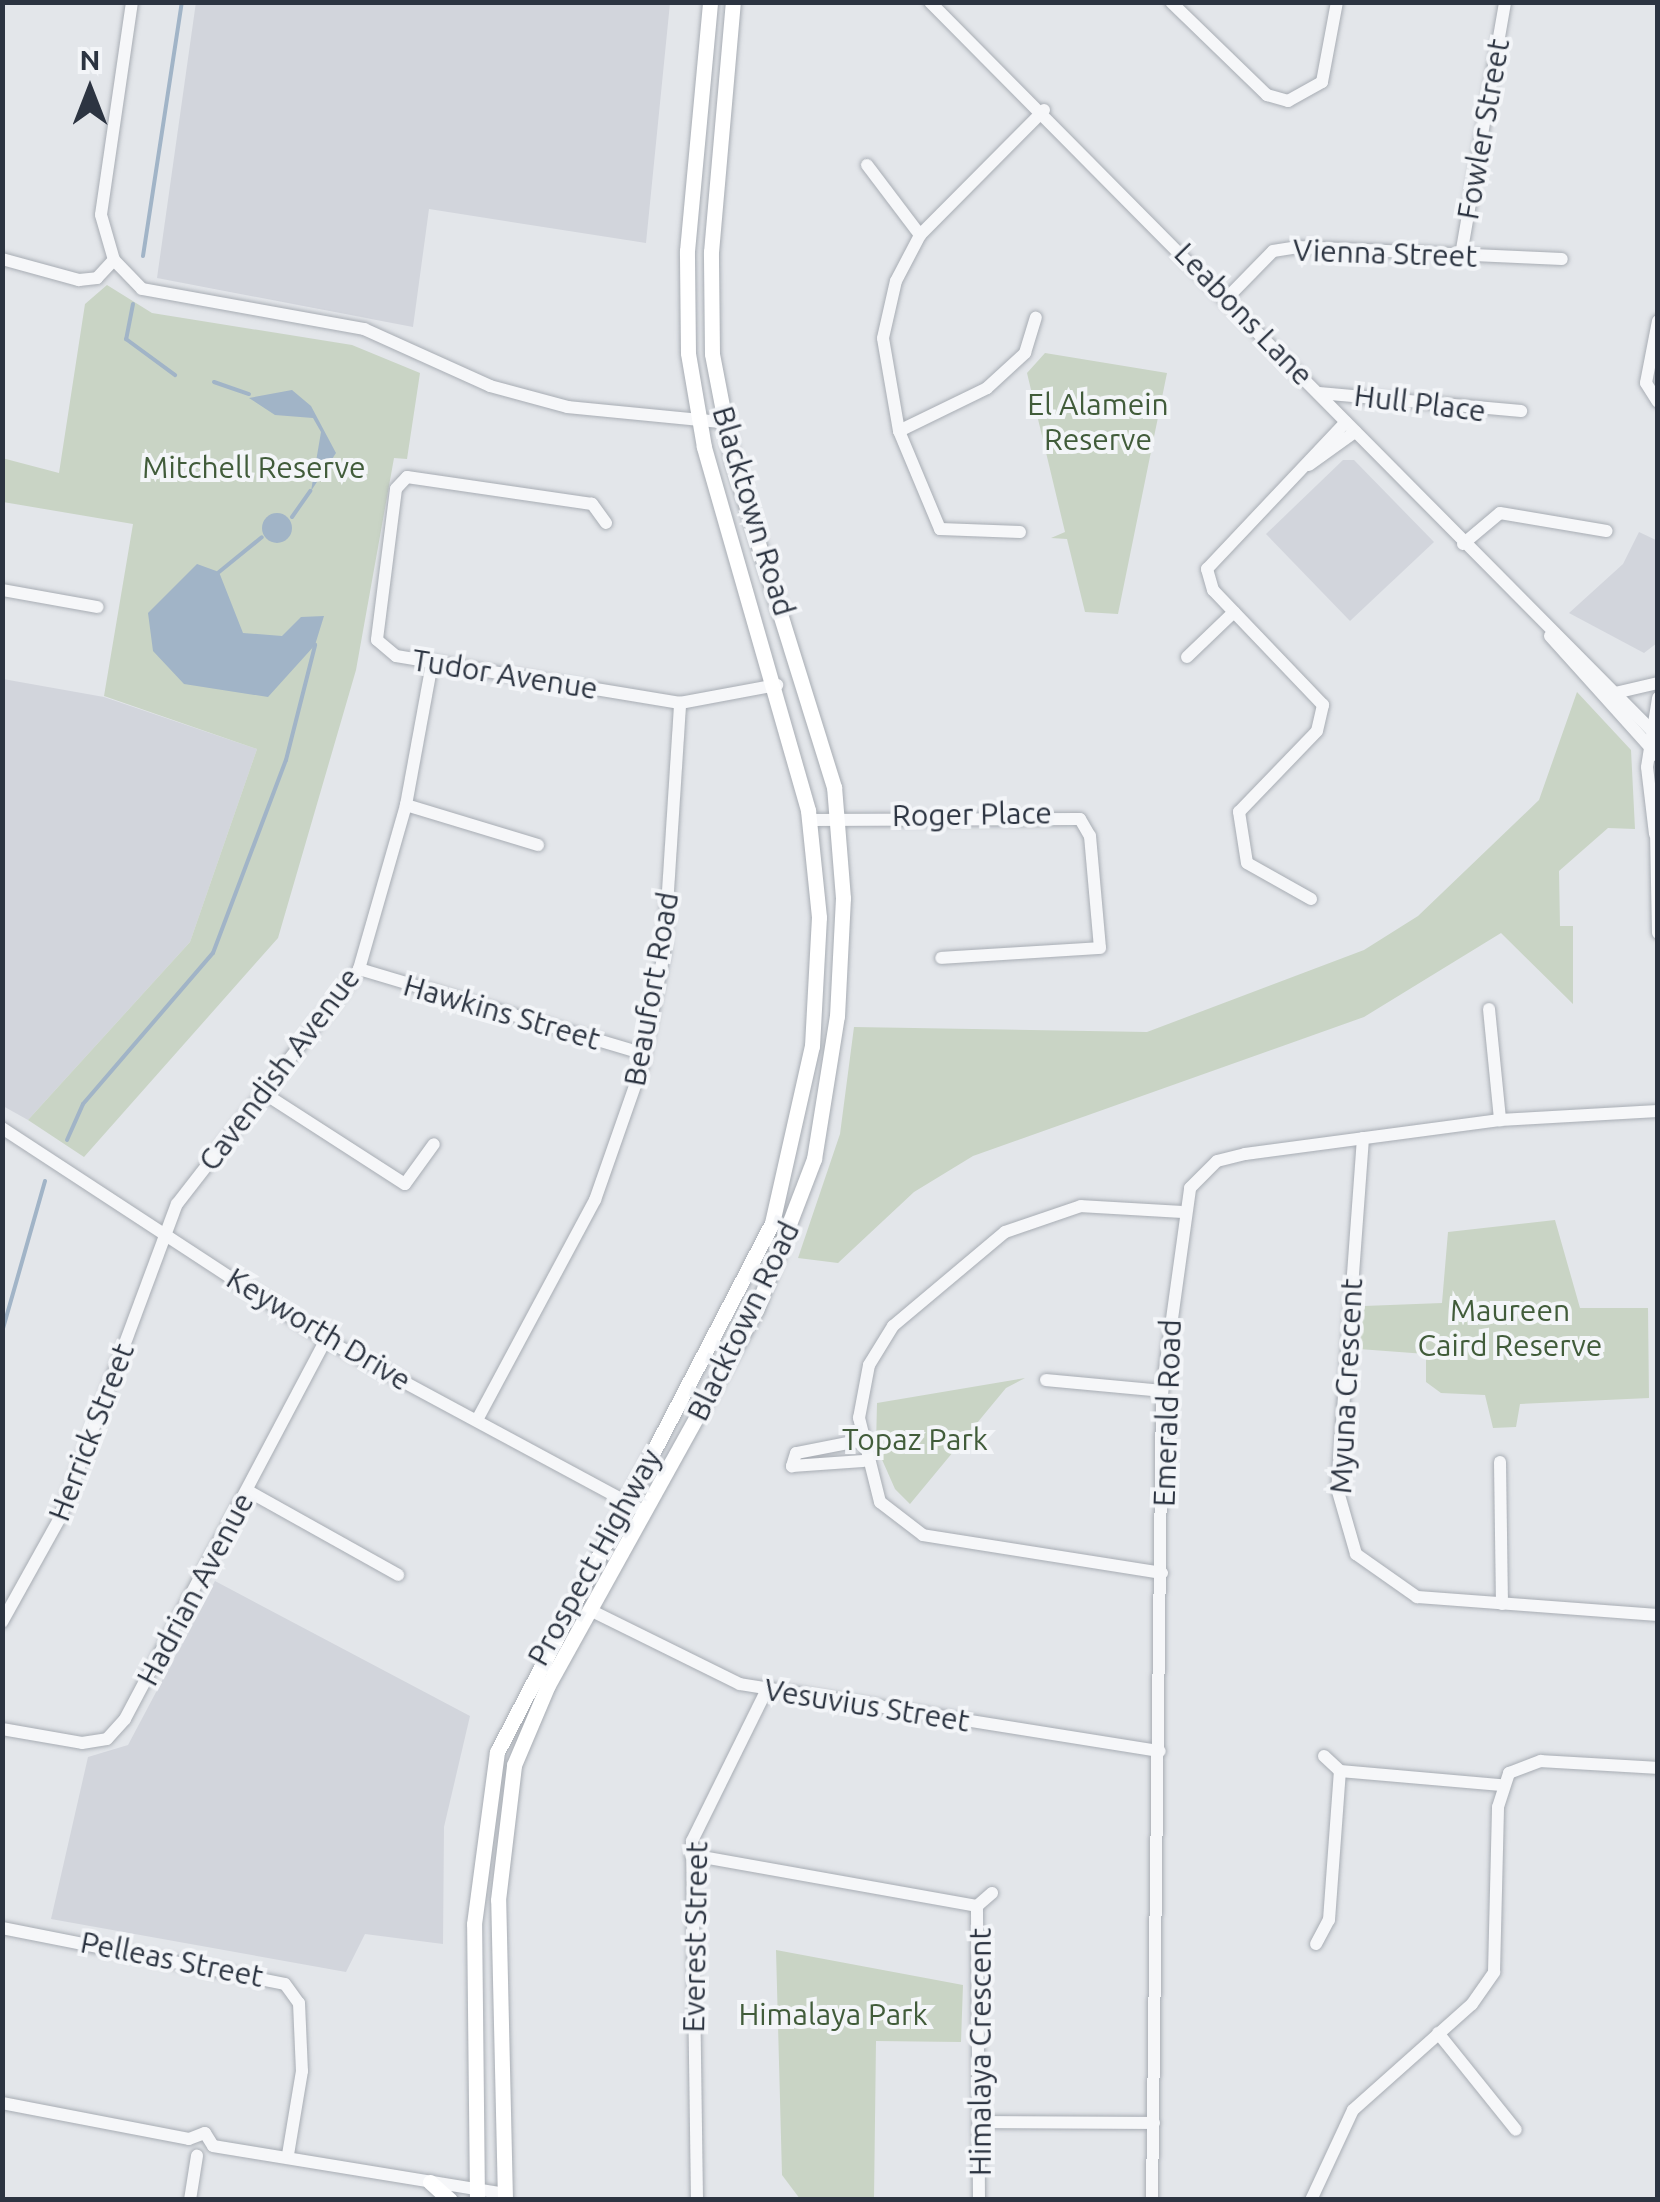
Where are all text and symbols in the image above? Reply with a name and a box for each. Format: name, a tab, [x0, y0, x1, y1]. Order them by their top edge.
street label: Fowler Street	[1449, 36, 1517, 222]
north arrow	[40, 40, 140, 140]
text: N	[80, 44, 100, 75]
street label: Vienna Street	[1292, 232, 1478, 274]
street label: Leabons Lane	[1167, 235, 1321, 393]
street label: Hull Place	[1352, 377, 1488, 429]
park label: El Alamein Reserve	[1027, 386, 1169, 456]
street label: Blacktown Road	[705, 402, 803, 620]
park label: Mitchell Reserve	[142, 449, 366, 485]
street label: Tudor Avenue	[410, 642, 600, 706]
street label: Roger Place	[892, 795, 1052, 833]
street label: Beaufort Road	[616, 889, 686, 1089]
street label: Cavendish Avenue	[191, 960, 367, 1178]
street label: Hawkins Street	[400, 967, 604, 1057]
street label: Blacktown Road	[679, 1216, 807, 1426]
street label: Keyworth Drive	[220, 1260, 418, 1398]
street label: Myuna Crescent	[1322, 1277, 1370, 1495]
park label: Maureen Caird Reserve	[1418, 1292, 1602, 1362]
street label: Emerald Road	[1146, 1319, 1188, 1507]
street label: Herrick Street	[41, 1338, 141, 1526]
park label: Topaz Park	[842, 1421, 988, 1457]
street label: Prospect Highway	[520, 1442, 668, 1672]
street label: Hadrian Avenue	[129, 1487, 261, 1691]
street label: Vesuvius Street	[762, 1671, 972, 1739]
street label: Everest Street	[675, 1841, 715, 2033]
street label: Pelleas Street	[78, 1924, 266, 1994]
street label: Himalaya Crescent	[962, 1928, 998, 2176]
park label: Himalaya Park	[738, 1996, 928, 2032]

